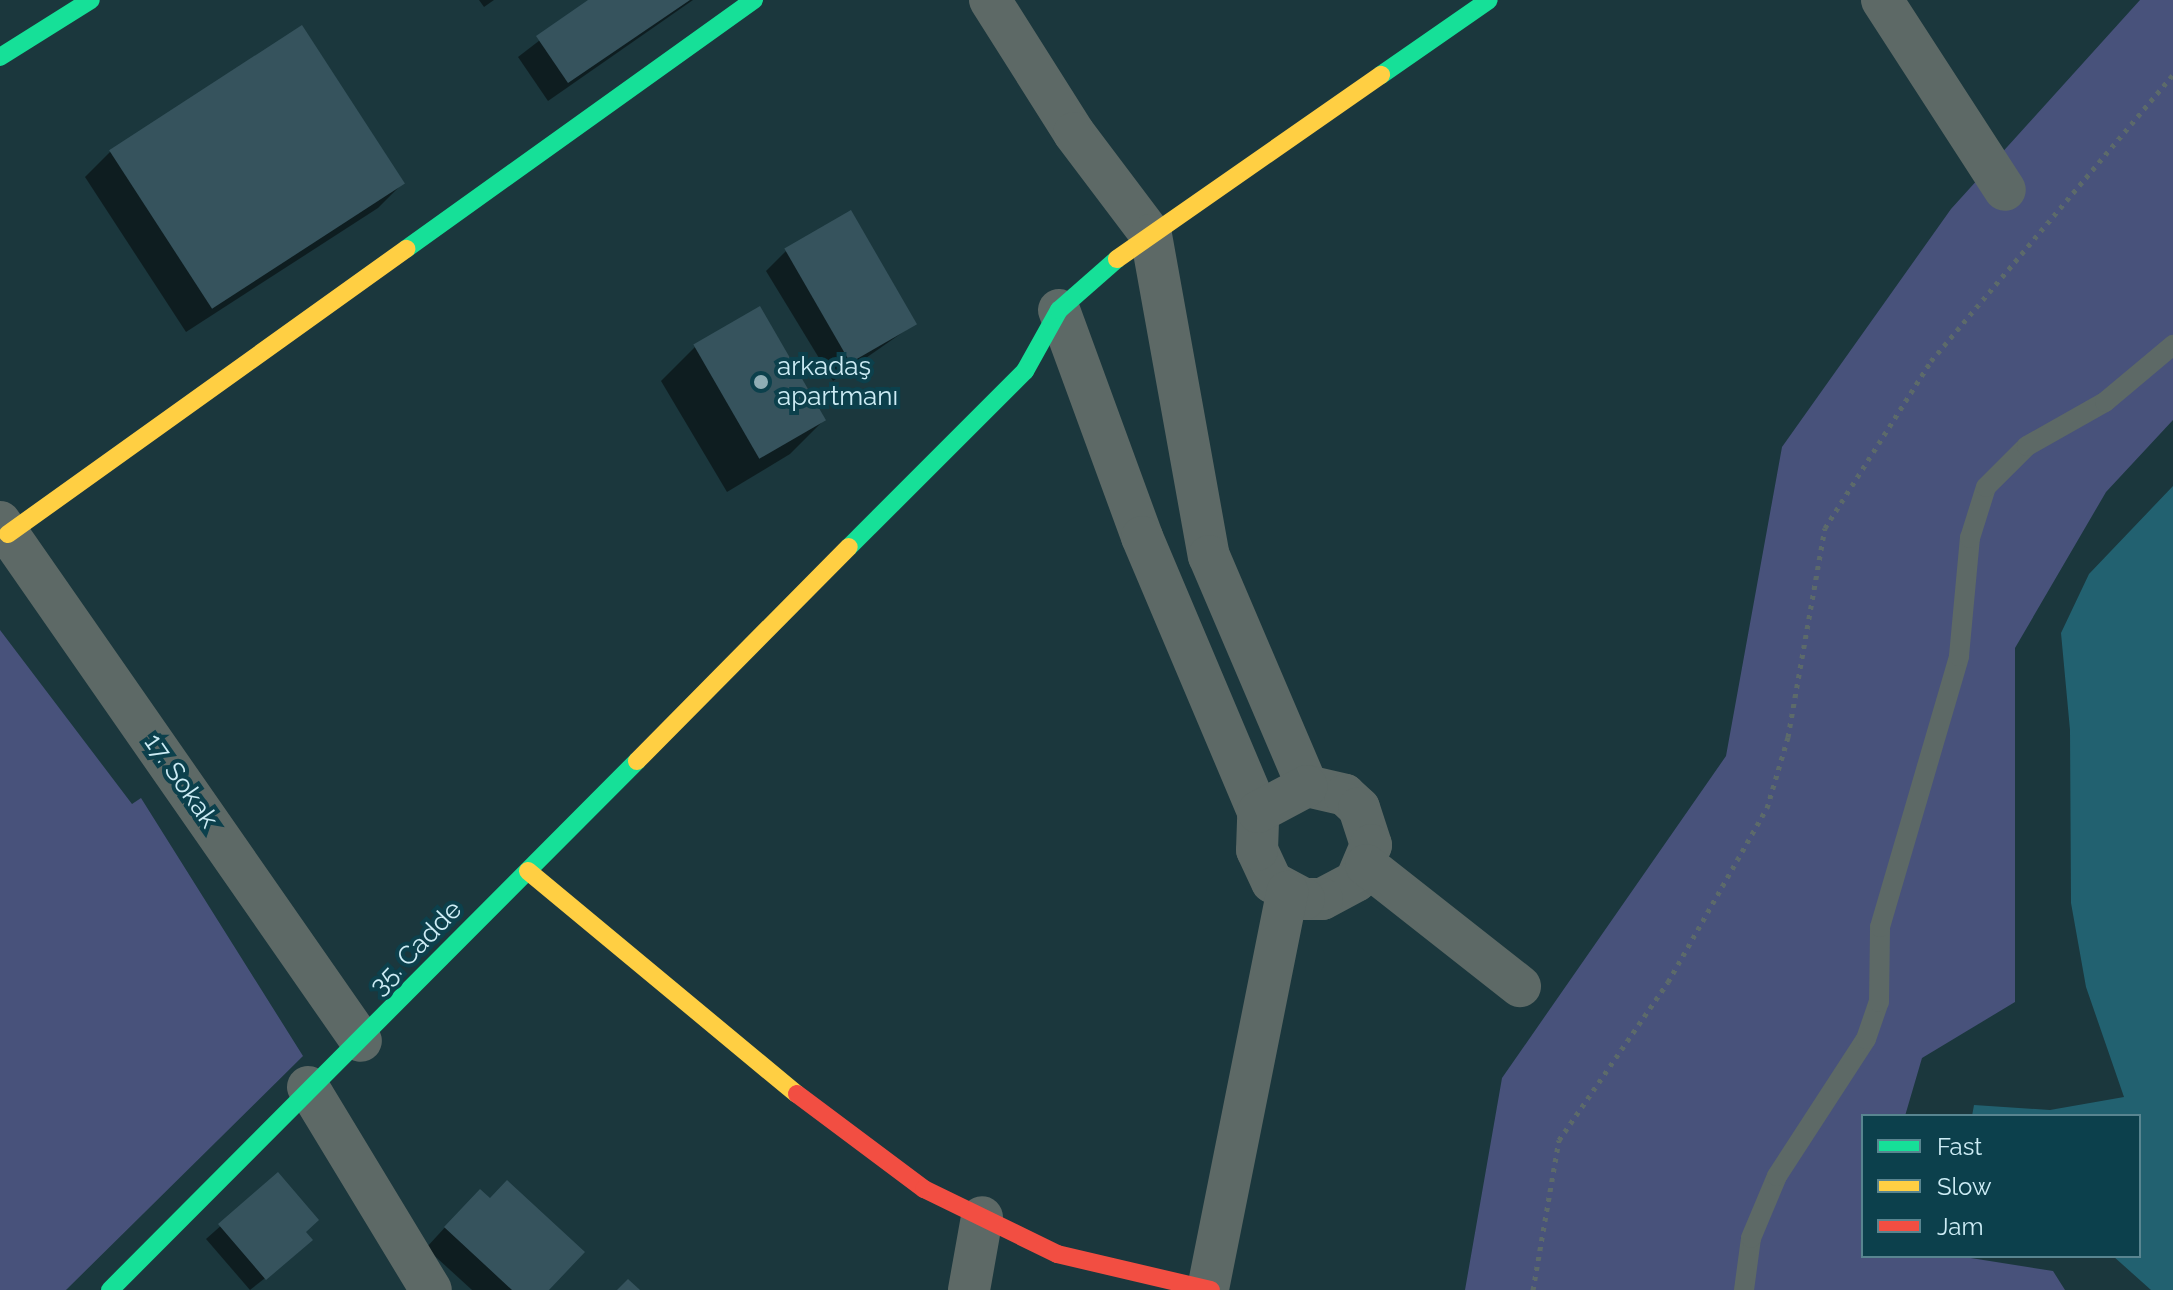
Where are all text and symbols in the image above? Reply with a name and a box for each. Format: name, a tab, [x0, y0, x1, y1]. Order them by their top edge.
place label: arkadaş apartmanı	[777, 351, 898, 412]
marker: arkadaş apartmanı	[752, 373, 770, 391]
street label: 17. Sokak	[137, 728, 225, 834]
street label: 35. Cadde	[363, 894, 469, 1002]
legend	[1861, 1114, 2141, 1258]
text: Fast	[1937, 1132, 1982, 1161]
text: Slow	[1937, 1172, 1991, 1201]
text: Jam	[1937, 1212, 1983, 1241]

